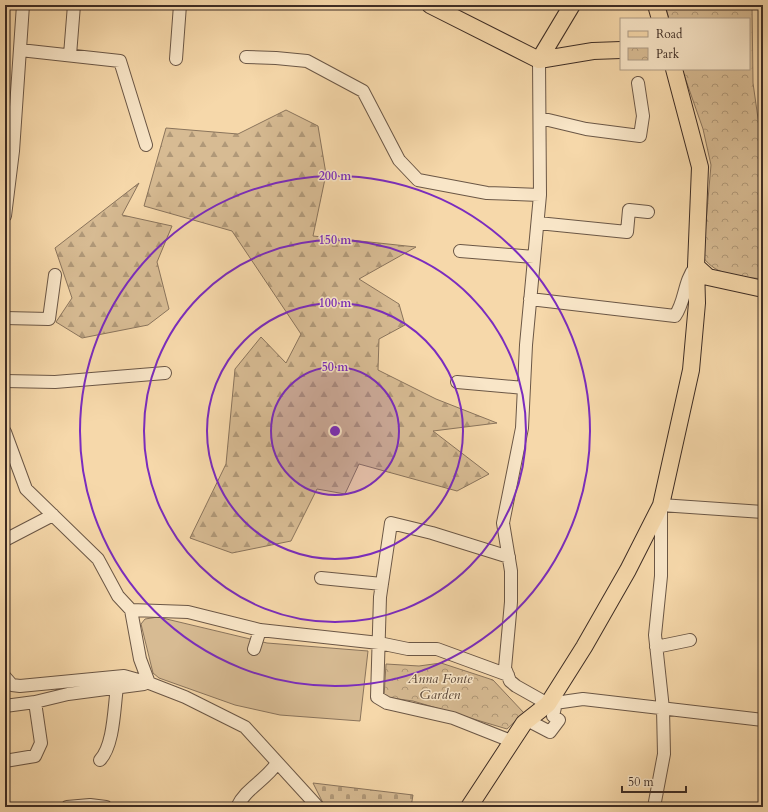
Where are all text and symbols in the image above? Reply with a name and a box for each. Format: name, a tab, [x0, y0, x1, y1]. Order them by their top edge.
legend	[620, 18, 750, 70]
text: Road	[656, 26, 683, 42]
text: Park	[656, 46, 680, 62]
text: 200 m	[319, 168, 352, 184]
text: 150 m	[319, 232, 352, 248]
text: 100 m	[319, 295, 352, 311]
text: 50 m	[322, 359, 349, 375]
centre of rings	[328, 424, 342, 438]
park label: Anna Fonte Garden	[407, 669, 473, 704]
scale bar	[622, 768, 686, 794]
text: 50 m	[628, 774, 655, 790]

